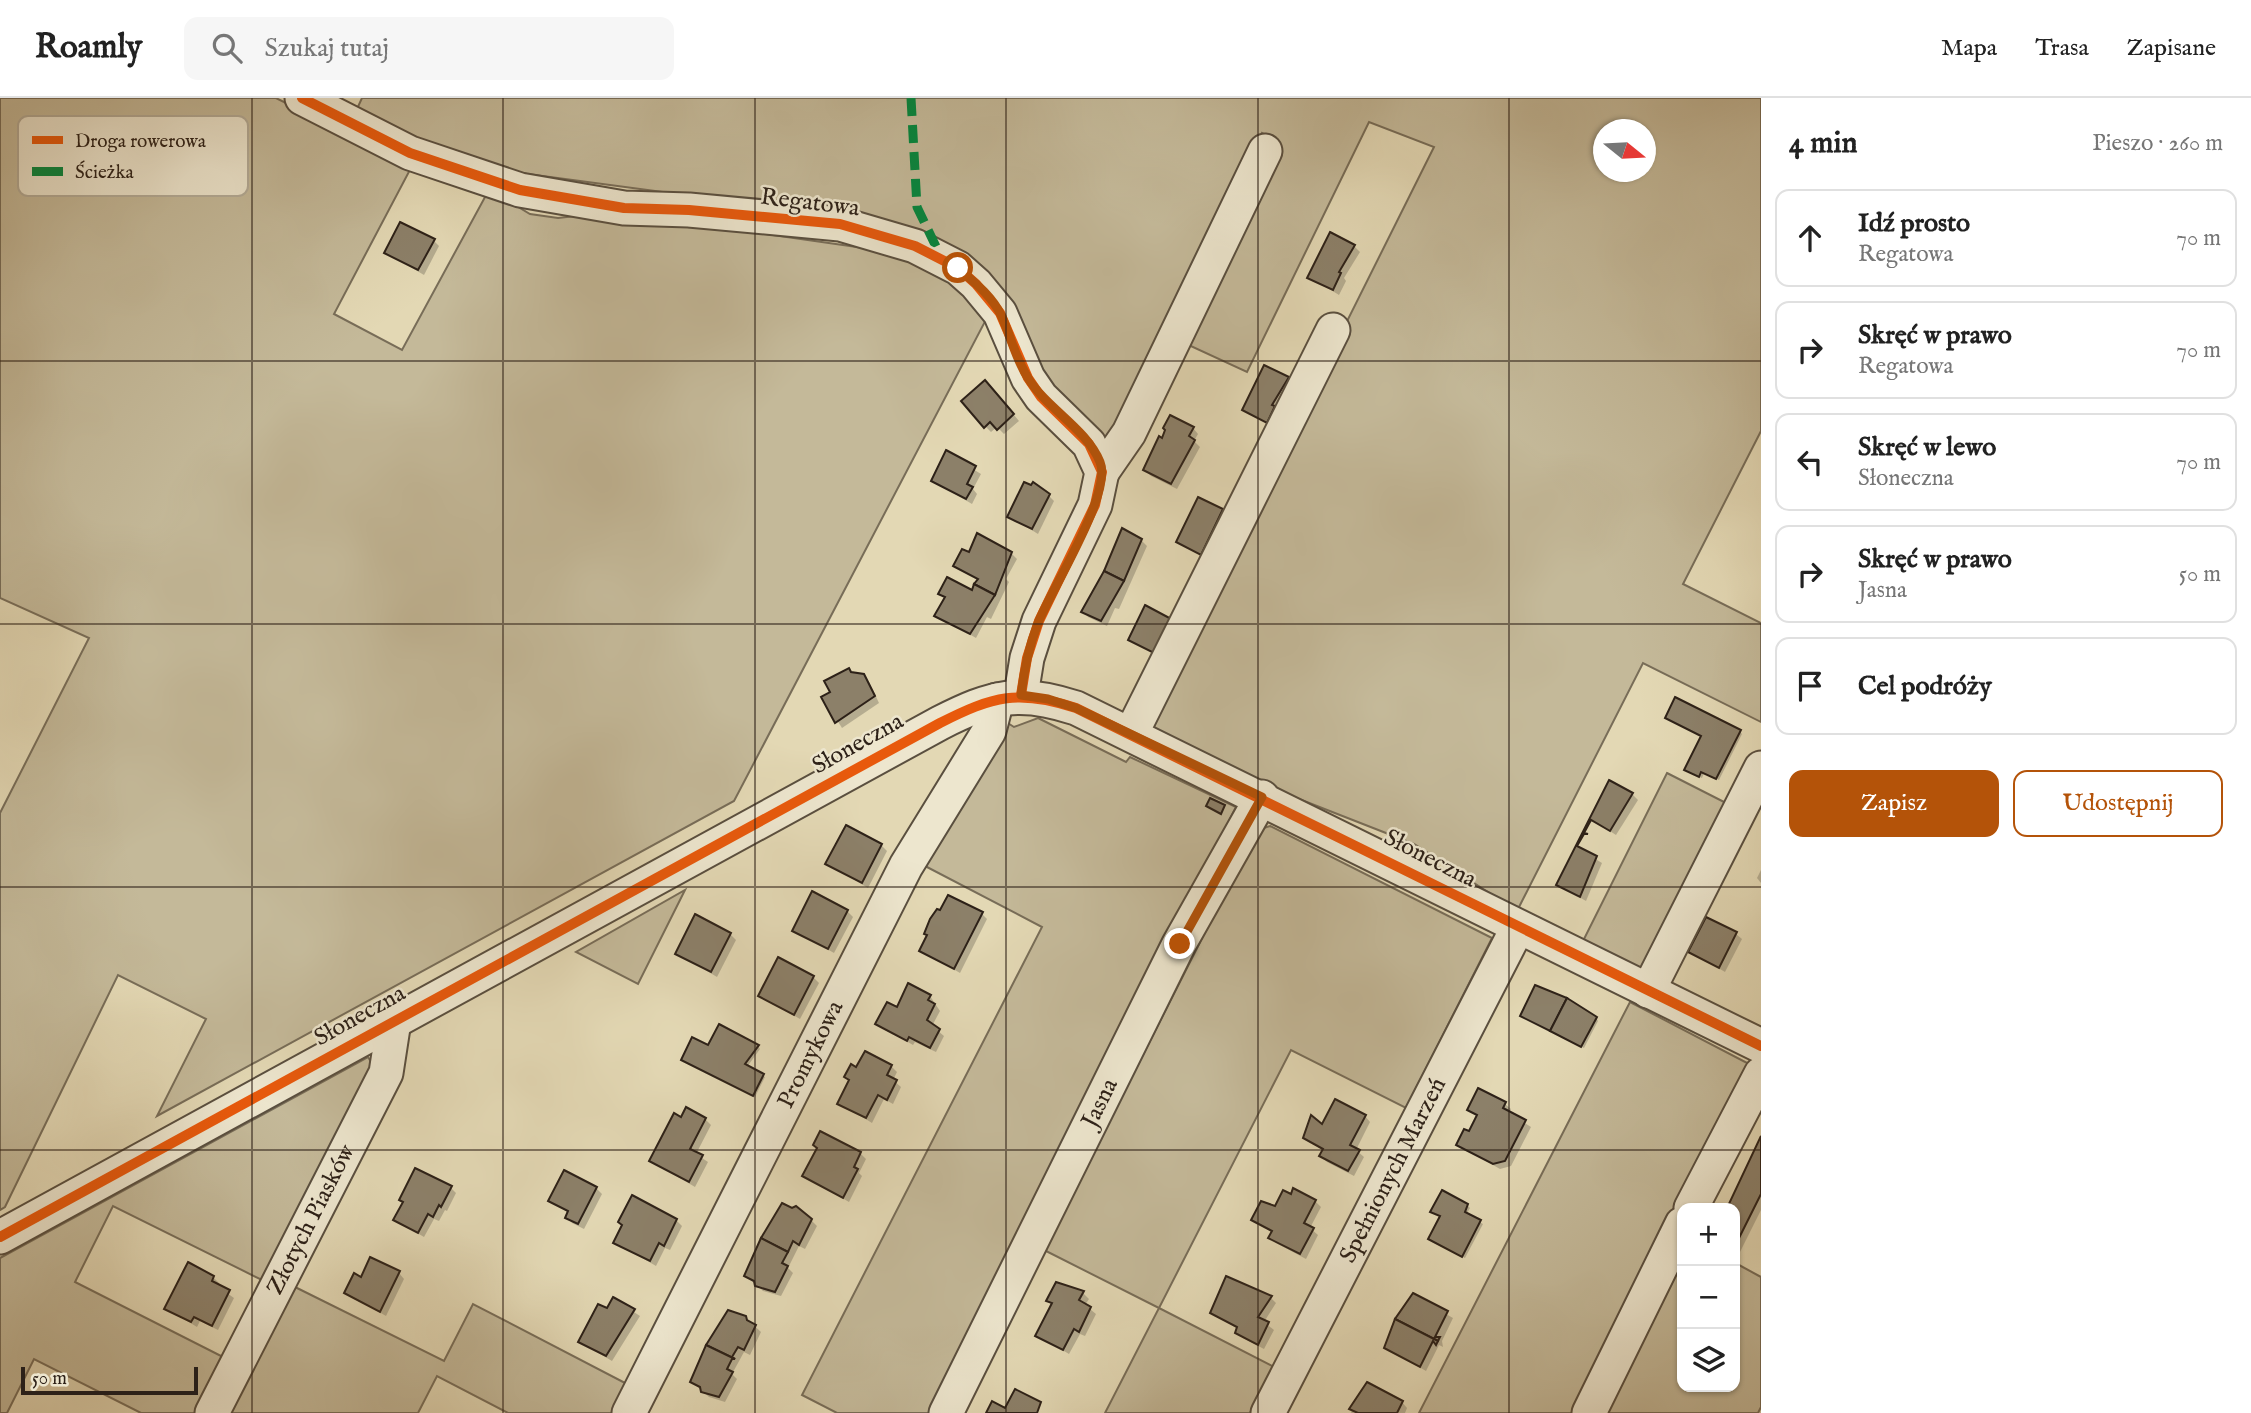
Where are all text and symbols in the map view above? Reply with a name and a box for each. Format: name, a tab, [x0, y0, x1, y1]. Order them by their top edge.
search box	[184, 17, 674, 80]
text: Roamly	[35, 27, 142, 69]
icon: search	[208, 29, 246, 67]
text: Szukaj tutaj	[264, 32, 389, 65]
text: Mapa	[1941, 33, 1997, 64]
text: Trasa	[2035, 33, 2089, 64]
text: Zapisane	[2127, 33, 2216, 64]
legend	[18, 116, 248, 196]
north arrow	[1593, 119, 1656, 182]
text: 4 min	[1789, 125, 1857, 163]
text: Pieszo · 260 m	[2092, 129, 2223, 158]
text: Droga rowerowa	[75, 130, 207, 154]
text: Ścieżka	[75, 160, 135, 185]
street label: Regatowa	[759, 182, 862, 225]
text: Idź prosto	[1858, 207, 1970, 240]
icon: ahead	[1791, 219, 1829, 257]
text: 70 m	[2176, 224, 2221, 253]
text: Regatowa	[1858, 240, 1953, 269]
route start	[942, 252, 973, 283]
text: Skręć w prawo	[1858, 319, 2012, 352]
icon: right	[1791, 331, 1829, 369]
text: 70 m	[2176, 336, 2221, 365]
text: Regatowa	[1858, 352, 1953, 381]
text: Skręć w lewo	[1858, 431, 1996, 464]
icon: left	[1791, 443, 1829, 481]
text: 70 m	[2176, 448, 2221, 477]
text: Słoneczna	[1858, 464, 1954, 493]
text: Skręć w prawo	[1858, 543, 2012, 576]
icon: right	[1791, 555, 1829, 593]
text: 50 m	[2179, 560, 2221, 589]
text: Jasna	[1858, 576, 1907, 605]
icon: arrive	[1791, 667, 1829, 705]
text: Cel podróży	[1858, 670, 1992, 703]
street label: Słoneczna	[807, 706, 910, 782]
button: Zapisz	[1789, 770, 1999, 837]
button: Udostępnij	[2013, 770, 2223, 837]
street label: Słoneczna	[1378, 822, 1482, 896]
route end	[1164, 928, 1195, 959]
street label: Słoneczna	[309, 978, 412, 1054]
street label: Promykowa	[770, 995, 851, 1114]
street label: Spełnionych Marzeń	[1332, 1072, 1453, 1268]
street label: Jasna	[1073, 1073, 1125, 1136]
street label: Złotych Piasków	[260, 1138, 363, 1300]
map controls	[1677, 1203, 1740, 1392]
button: +	[1677, 1203, 1740, 1266]
button: −	[1677, 1266, 1740, 1329]
button: layers	[1677, 1329, 1740, 1392]
scale bar	[21, 1364, 198, 1396]
text: 50 m	[32, 1367, 67, 1391]

